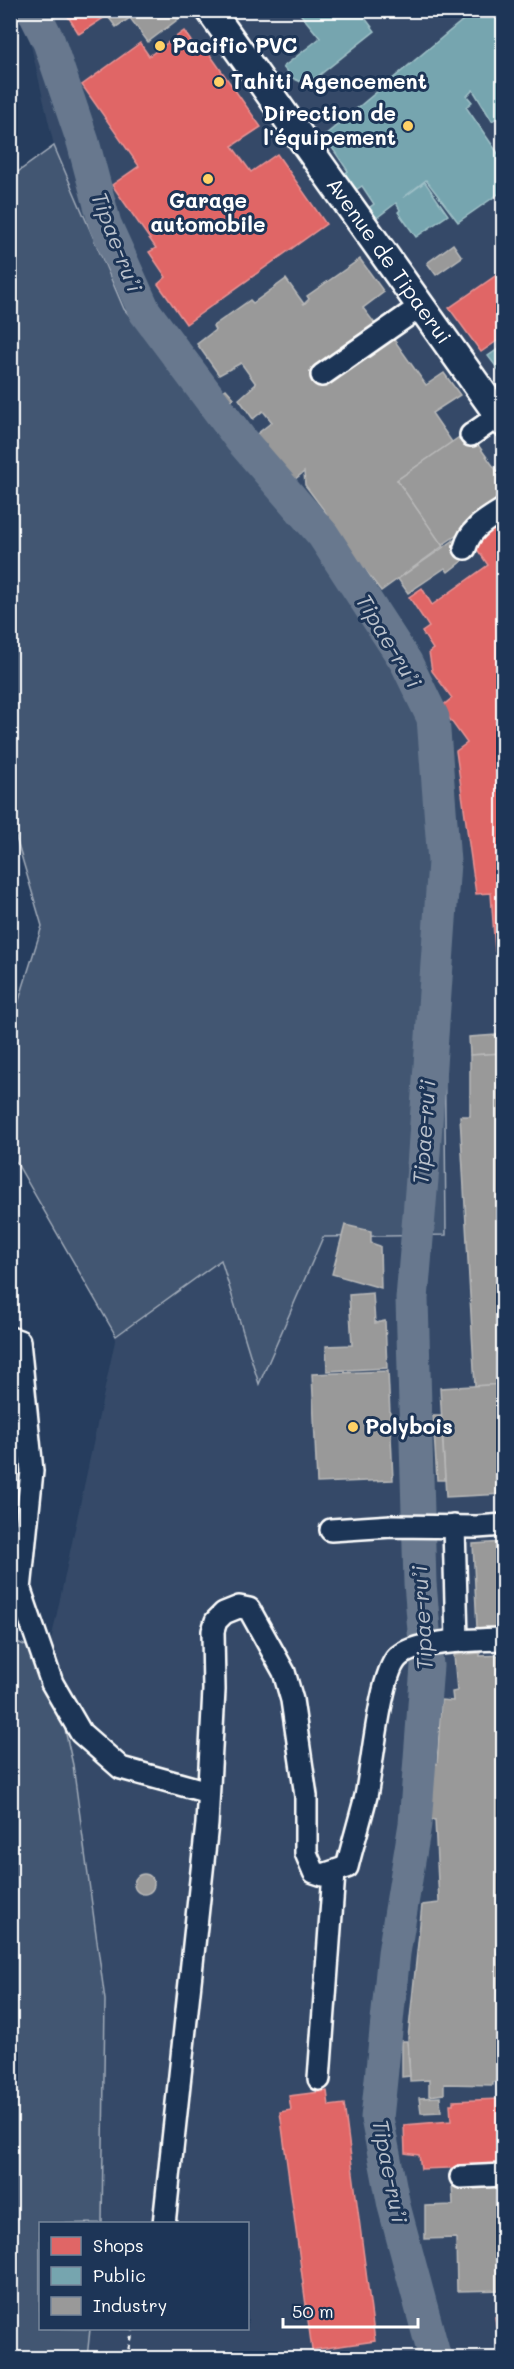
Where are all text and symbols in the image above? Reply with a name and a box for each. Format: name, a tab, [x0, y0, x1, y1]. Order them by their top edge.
place label: Pacific PVC	[172, 31, 297, 58]
marker: Pacific PVC	[153, 39, 167, 53]
place label: Tahiti Agencement	[231, 67, 427, 94]
marker: Tahiti Agencement	[212, 75, 226, 89]
place label: Direction de l'équipement	[263, 99, 396, 150]
marker: Direction de l'équipement	[401, 119, 415, 133]
street label: Avenue de Tipaerui	[321, 171, 458, 349]
marker: Garage automobile	[201, 172, 215, 186]
place label: Garage automobile	[150, 186, 266, 237]
water label: Tipae-ru’i	[85, 188, 150, 296]
water label: Tipae-ru’i	[350, 588, 429, 693]
water label: Tipae-ru’i	[405, 1078, 442, 1185]
place label: Polybois	[365, 1412, 453, 1440]
marker: Polybois	[346, 1420, 360, 1434]
water label: Tipae-ru’i	[404, 1565, 439, 1671]
water label: Tipae-ru’i	[366, 2117, 415, 2225]
legend	[39, 2222, 249, 2330]
text: Shops	[93, 2233, 144, 2257]
text: Public	[93, 2263, 146, 2287]
scale bar	[283, 2291, 418, 2329]
text: Industry	[93, 2293, 167, 2317]
text: 50 m	[292, 2299, 334, 2323]

